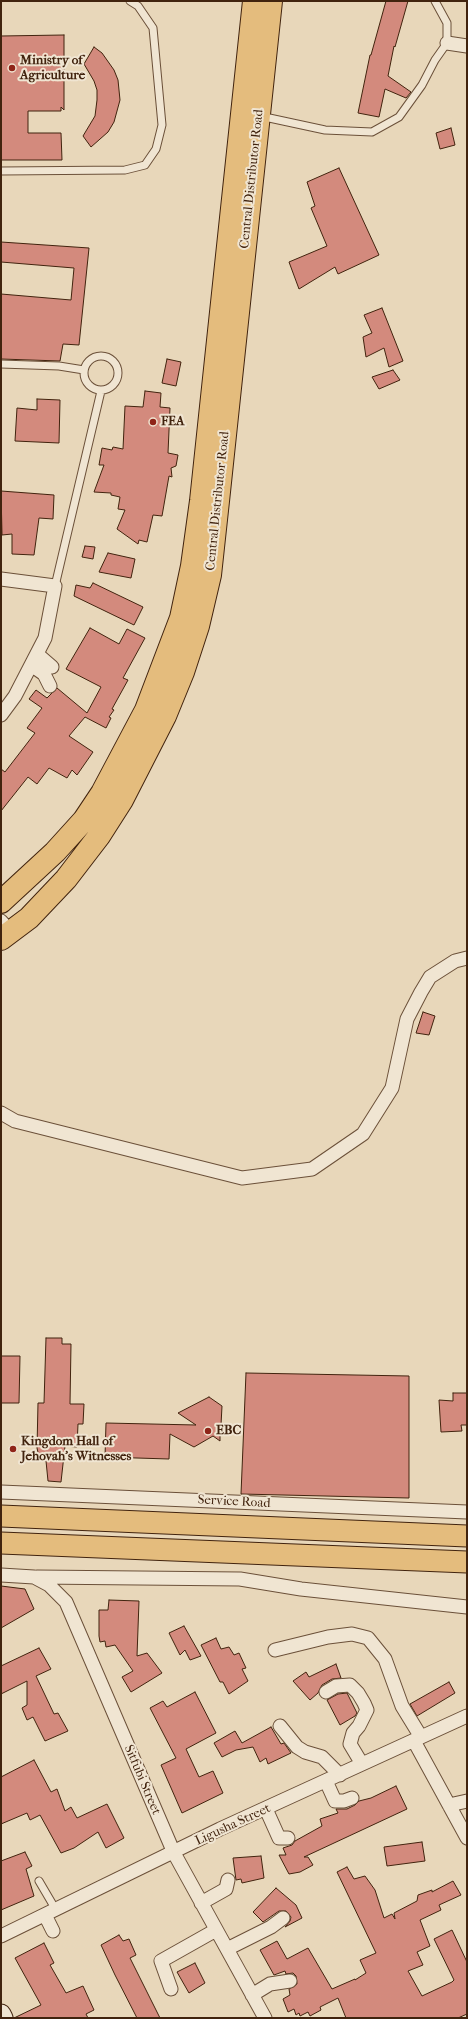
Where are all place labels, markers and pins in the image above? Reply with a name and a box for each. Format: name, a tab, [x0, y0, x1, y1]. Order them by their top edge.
place label: Ministry of Agriculture	[20, 53, 85, 84]
marker: Ministry of Agriculture	[7, 63, 17, 73]
place label: FEA	[161, 414, 184, 430]
marker: FEA	[148, 417, 158, 427]
place label: EBC	[216, 1423, 241, 1439]
marker: EBC	[203, 1426, 213, 1436]
place label: Kingdom Hall of Jehovah's Witnesses	[21, 1434, 131, 1465]
marker: Kingdom Hall of Jehovah's Witnesses	[8, 1444, 18, 1454]

